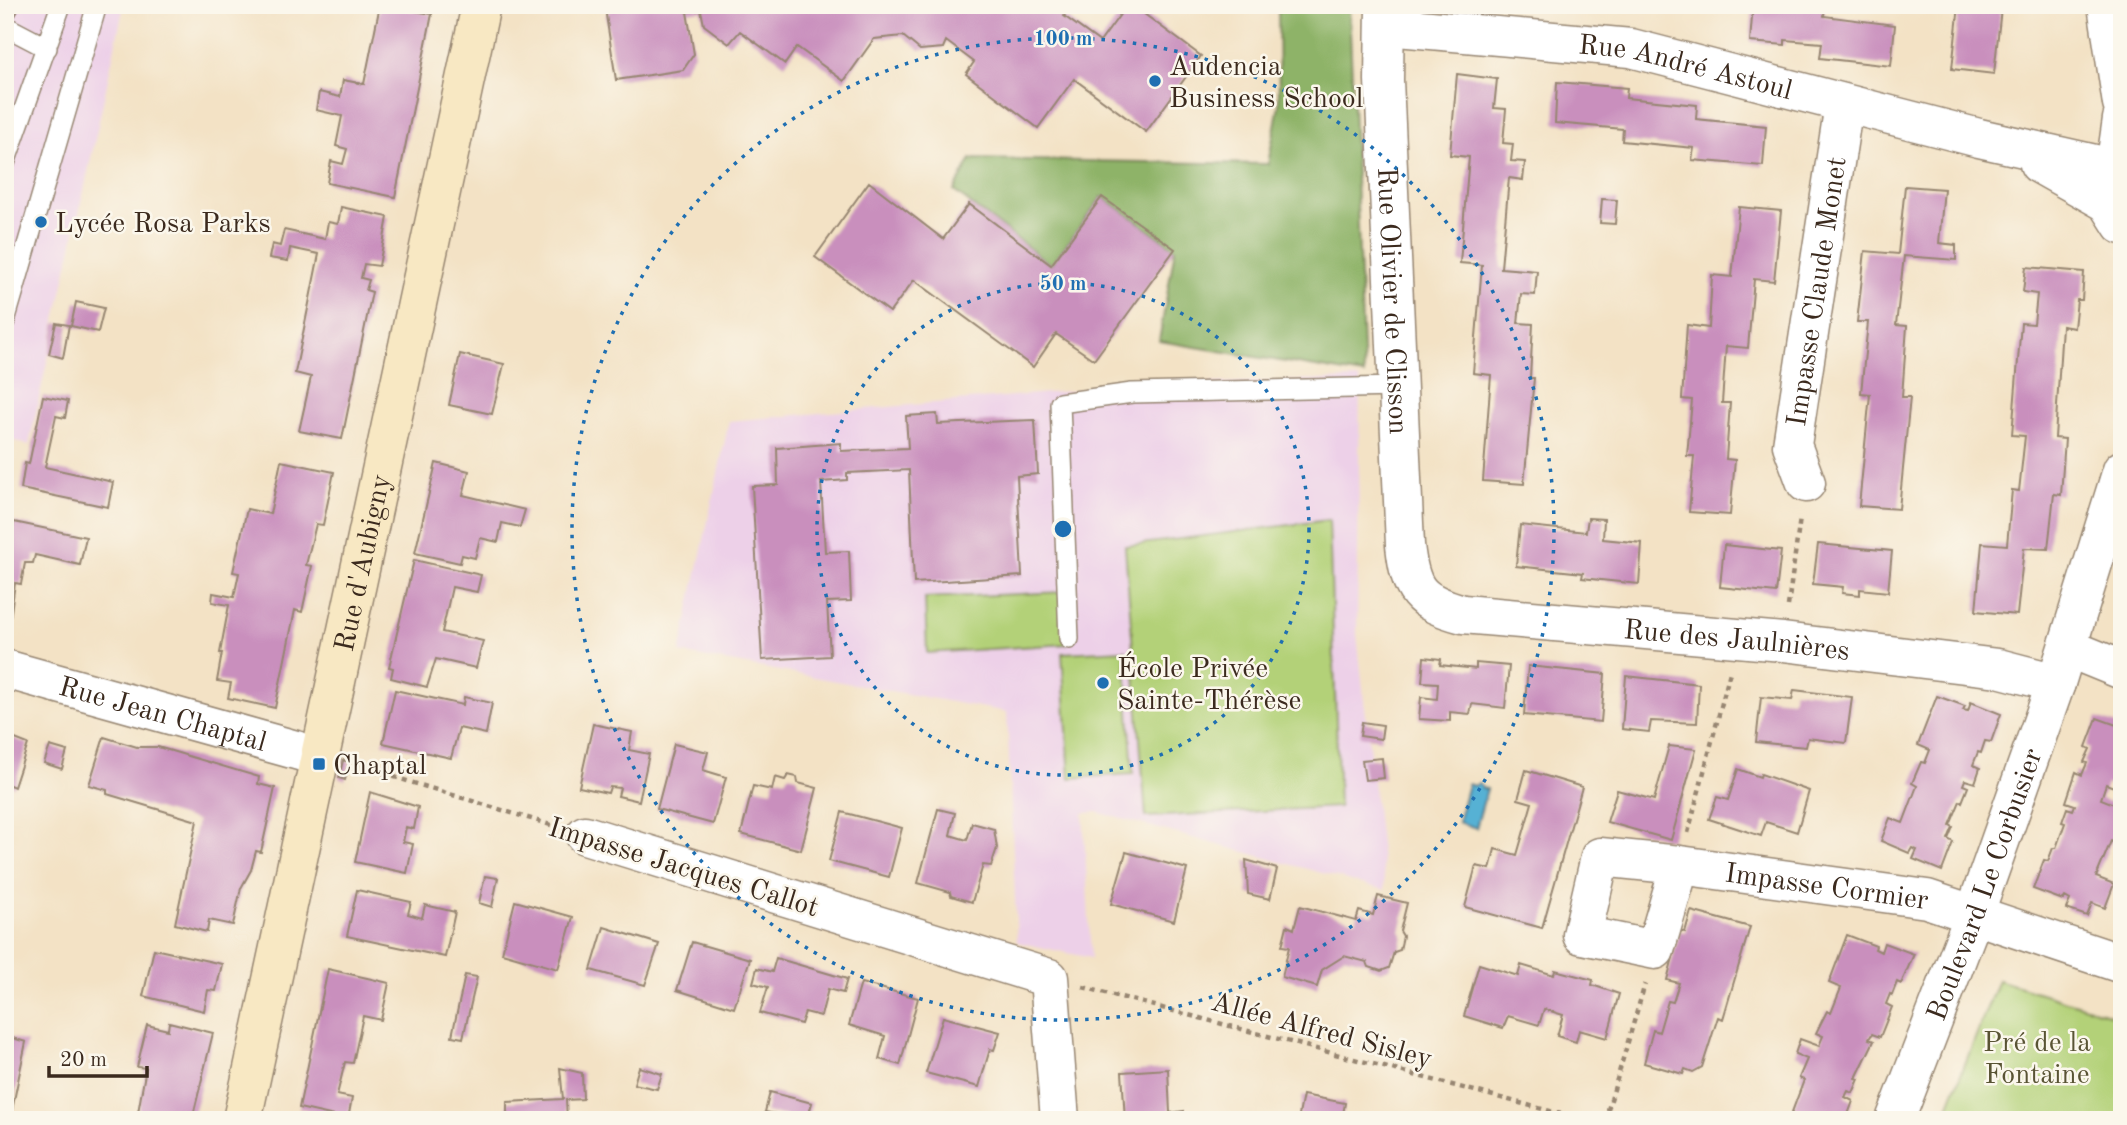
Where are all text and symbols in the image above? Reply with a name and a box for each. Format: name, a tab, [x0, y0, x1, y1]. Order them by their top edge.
text: 100 m	[1033, 29, 1093, 50]
street label: Rue André Astoul	[1577, 32, 1795, 106]
place label: Audencia Business School	[1169, 54, 1363, 114]
marker: Audencia Business School	[1147, 73, 1163, 89]
street label: Impasse Claude Monet	[1784, 155, 1853, 428]
street label: Rue Olivier de Clisson	[1371, 167, 1411, 435]
place label: Lycée Rosa Parks	[55, 211, 271, 239]
marker: Lycée Rosa Parks	[33, 214, 49, 230]
text: 50 m	[1039, 274, 1087, 295]
street label: Rue d'Aubigny	[332, 472, 397, 654]
centre of rings	[1051, 517, 1075, 541]
street label: Rue des Jaulnières	[1622, 617, 1851, 667]
place label: École Privée Sainte-Thérèse	[1117, 651, 1301, 716]
street label: Rue Jean Chaptal	[55, 674, 269, 758]
marker: École Privée Sainte-Thérèse	[1095, 675, 1111, 691]
street label: Boulevard Le Corbusier	[1924, 745, 2049, 1025]
place label: Chaptal	[333, 753, 427, 781]
marker: Chaptal	[311, 756, 327, 772]
street label: Impasse Jacques Callot	[545, 814, 822, 923]
street label: Impasse Cormier	[1723, 860, 1930, 916]
street label: Allée Alfred Sisley	[1208, 989, 1435, 1075]
park label: Pré de la Fontaine	[1983, 1030, 2091, 1090]
scale bar	[49, 1034, 147, 1078]
text: 20 m	[60, 1050, 107, 1071]

